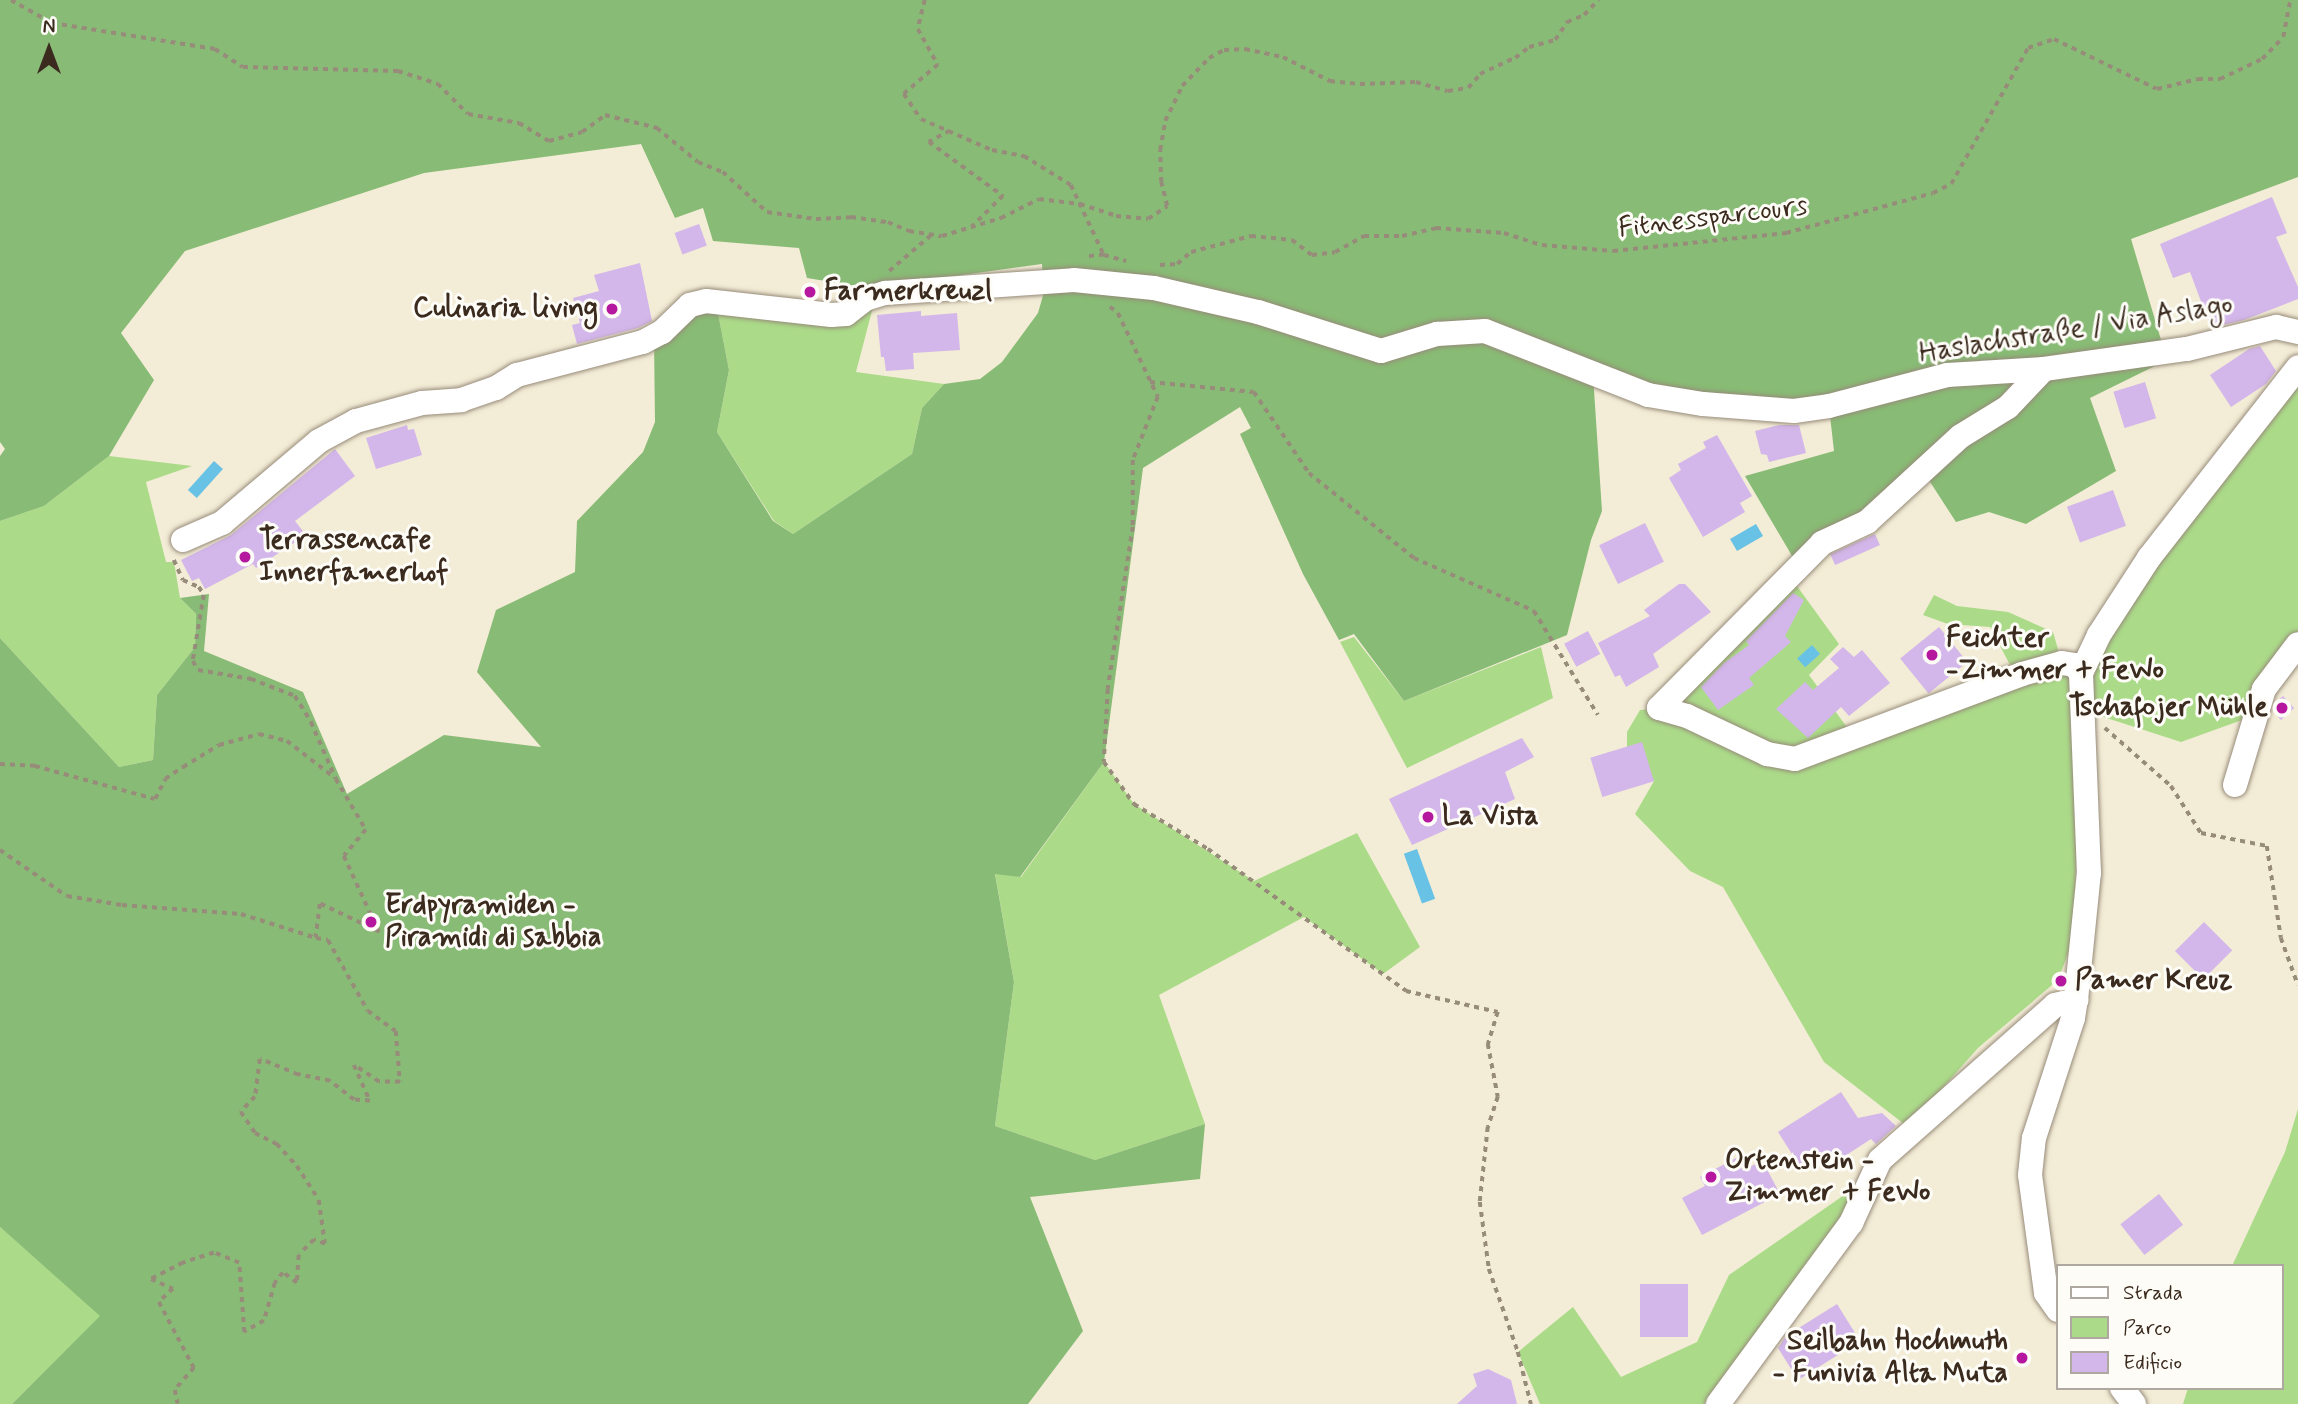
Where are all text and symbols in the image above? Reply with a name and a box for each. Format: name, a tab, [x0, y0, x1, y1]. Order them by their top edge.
north arrow	[14, 14, 84, 84]
text: N	[43, 15, 55, 40]
street label: Fitnessparcours	[1617, 190, 1809, 246]
place label: Farmerkreuzl	[824, 275, 992, 309]
marker: Farmerkreuzl	[802, 284, 818, 300]
street label: Haslachstraße / Via Aslago	[1917, 289, 2235, 371]
place label: Culinaria living	[413, 292, 598, 326]
marker: Culinaria living	[604, 301, 620, 317]
place label: Terrassencafe Innerfamerhof	[259, 524, 448, 590]
marker: Terrassencafe Innerfamerhof	[237, 549, 253, 565]
place label: Feichter -Zimmer + FeWo	[1946, 622, 2164, 688]
marker: Feichter -Zimmer + FeWo	[1924, 647, 1940, 663]
place label: Tschafojer Mühle	[2067, 691, 2268, 725]
marker: Tschafojer Mühle	[2274, 700, 2290, 716]
place label: La Vista	[1442, 800, 1539, 834]
marker: La Vista	[1420, 809, 1436, 825]
place label: Erdpyramiden - Piramidi di sabbia	[385, 889, 603, 955]
marker: Erdpyramiden - Piramidi di sabbia	[363, 914, 379, 930]
place label: Pamer Kreuz	[2075, 964, 2232, 998]
marker: Pamer Kreuz	[2053, 973, 2069, 989]
place label: Ortenstein - Zimmer + FeWo	[1725, 1144, 1930, 1210]
marker: Ortenstein - Zimmer + FeWo	[1703, 1169, 1719, 1185]
legend	[2056, 1264, 2284, 1390]
text: Strada	[2123, 1279, 2183, 1307]
text: Parco	[2123, 1314, 2171, 1342]
place label: Seilbahn Hochmuth - Funivia Alta Muta	[1779, 1325, 2008, 1391]
text: Edificio	[2123, 1349, 2182, 1377]
marker: Seilbahn Hochmuth - Funivia Alta Muta	[2014, 1350, 2030, 1366]

